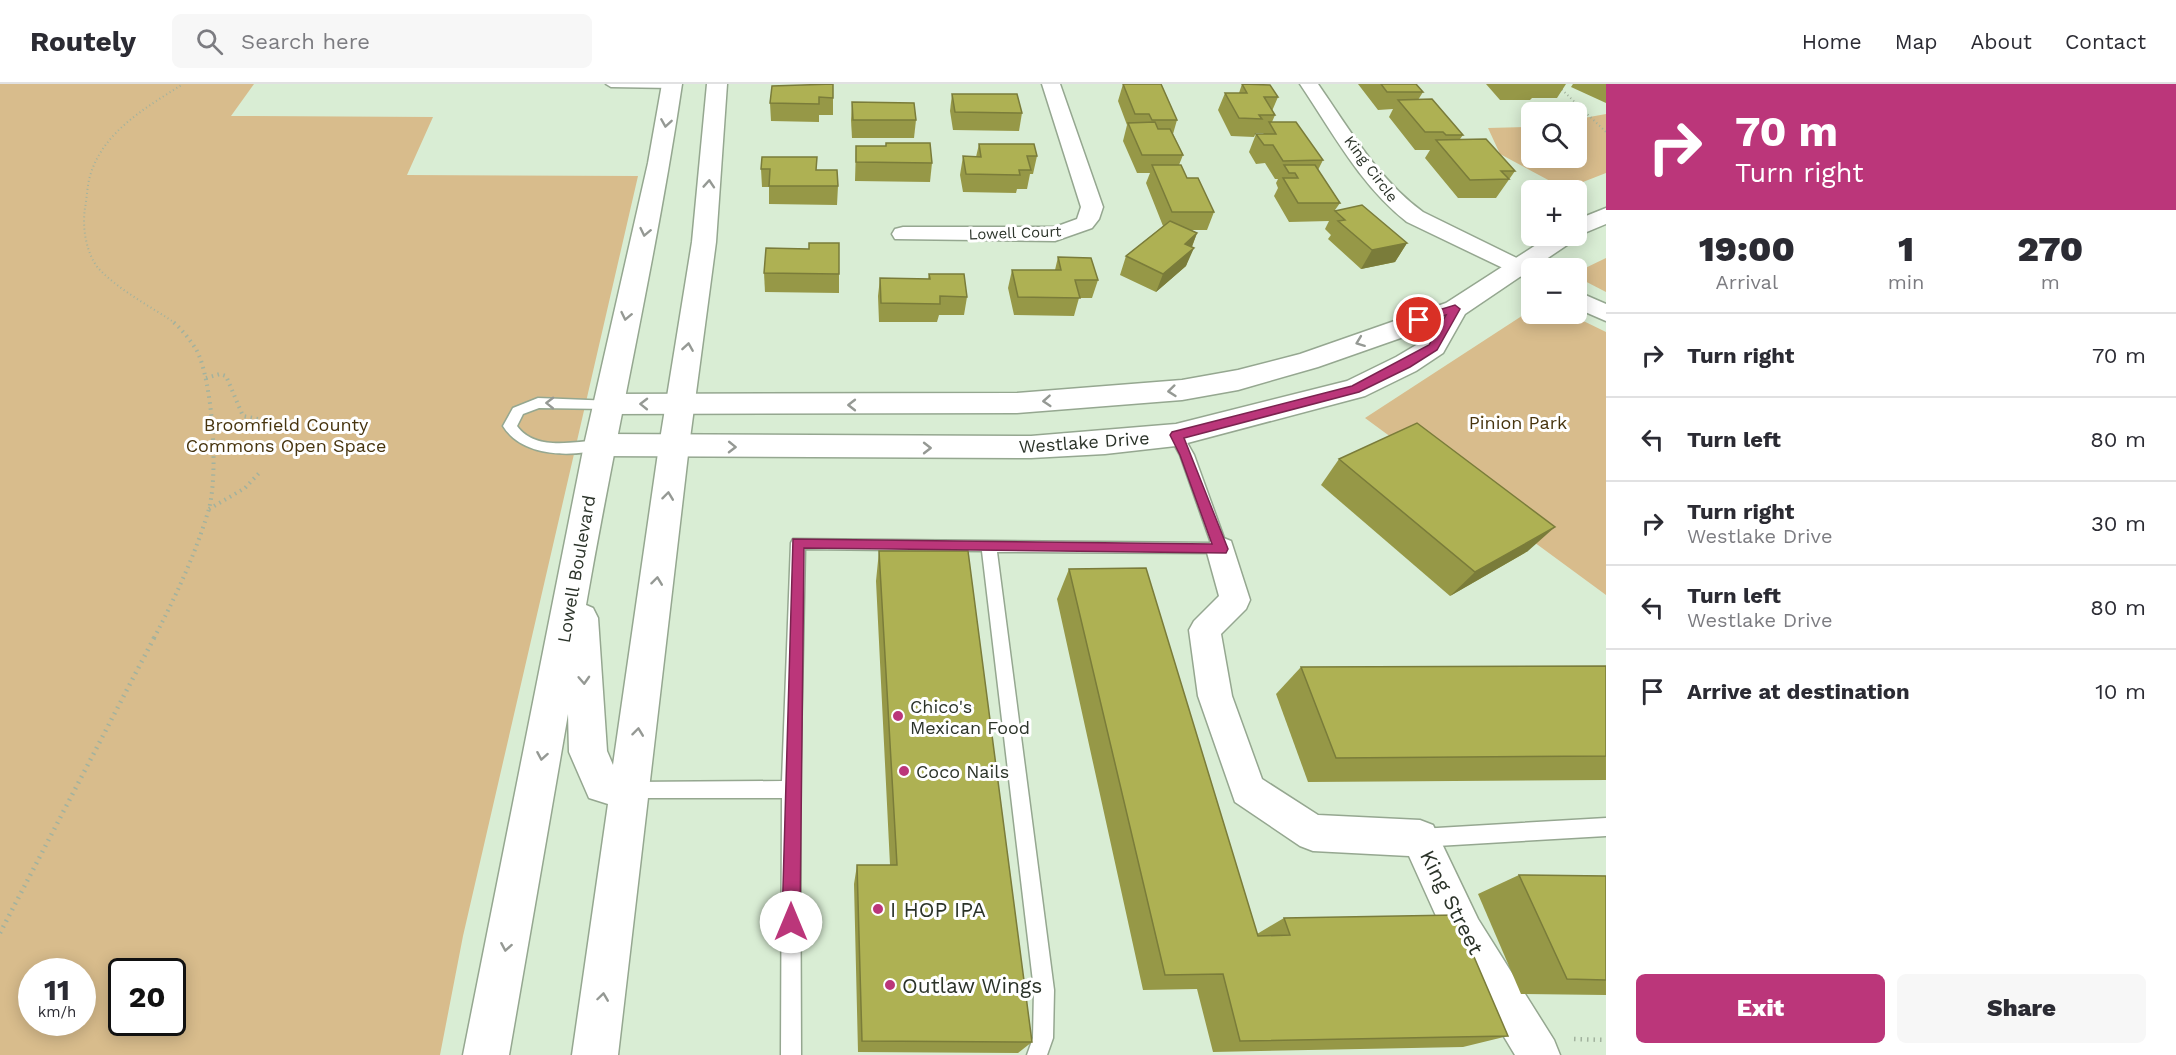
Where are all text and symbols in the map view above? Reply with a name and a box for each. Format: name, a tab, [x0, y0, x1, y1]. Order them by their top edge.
search box	[172, 14, 592, 68]
text: Routely	[30, 25, 136, 58]
icon: search	[193, 25, 226, 58]
text: Search here	[241, 29, 370, 54]
text: Home	[1802, 29, 1862, 54]
text: Map	[1895, 29, 1938, 54]
text: About	[1971, 29, 2032, 54]
text: Contact	[2065, 29, 2146, 54]
map controls	[1521, 102, 1587, 324]
button: search	[1521, 102, 1587, 168]
text: 70 m	[1735, 107, 1838, 156]
icon: right	[1636, 108, 1714, 186]
one-way arrow	[660, 118, 673, 128]
street label: King Circle	[1340, 132, 1402, 206]
text: Turn right	[1735, 157, 1864, 189]
one-way arrow	[702, 179, 715, 188]
button: +	[1521, 180, 1587, 246]
street label: Lowell Court	[968, 222, 1062, 244]
one-way arrow	[639, 226, 652, 236]
text: 19:00	[1699, 228, 1795, 270]
text: 1	[1898, 228, 1914, 270]
text: 270	[2017, 228, 2083, 270]
button: −	[1521, 258, 1587, 324]
text: Arrival	[1716, 270, 1778, 294]
text: min	[1888, 270, 1924, 294]
text: m	[2041, 270, 2060, 294]
pin	[1393, 294, 1444, 345]
icon: arrive	[1402, 303, 1435, 336]
one-way arrow	[621, 311, 634, 321]
one-way arrow	[1355, 334, 1366, 347]
icon: right	[1636, 339, 1669, 372]
one-way arrow	[681, 342, 694, 352]
text: Turn right	[1687, 343, 1794, 368]
text: 70 m	[2092, 343, 2146, 368]
one-way arrow	[1167, 384, 1176, 397]
one-way arrow	[1043, 395, 1052, 408]
one-way arrow	[545, 397, 554, 409]
one-way arrow	[640, 398, 649, 410]
one-way arrow	[848, 399, 857, 411]
park label: Pinion Park	[1469, 412, 1567, 433]
park label: Broomfield County Commons Open Space	[186, 414, 386, 456]
icon: left	[1636, 423, 1669, 456]
street label: Westlake Drive	[1018, 427, 1150, 457]
text: Turn left	[1687, 427, 1781, 452]
text: 80 m	[2090, 427, 2146, 452]
one-way arrow	[728, 441, 737, 454]
one-way arrow	[923, 442, 932, 454]
one-way arrow	[661, 491, 673, 500]
street label: Lowell Boulevard	[553, 493, 599, 645]
text: Turn right	[1687, 499, 1794, 524]
icon: right	[1636, 507, 1669, 540]
text: 30 m	[2091, 511, 2146, 536]
text: Westlake Drive	[1687, 524, 1833, 548]
one-way arrow	[650, 576, 663, 585]
text: Turn left	[1687, 583, 1781, 608]
icon: left	[1636, 591, 1669, 624]
text: 80 m	[2090, 595, 2146, 620]
text: Westlake Drive	[1687, 608, 1833, 632]
one-way arrow	[577, 675, 590, 684]
icon: arrive	[1636, 675, 1669, 708]
text: Arrive at destination	[1687, 679, 1910, 704]
text: 10 m	[2095, 679, 2146, 704]
place label: Chico's Mexican Food	[910, 696, 1030, 738]
marker: Chico's Mexican Food	[891, 709, 905, 723]
one-way arrow	[631, 727, 644, 737]
one-way arrow	[536, 750, 549, 760]
place label: Coco Nails	[916, 761, 1009, 782]
marker: Coco Nails	[897, 764, 911, 778]
street label: King Street	[1415, 846, 1489, 959]
position arrow	[759, 890, 823, 954]
place label: I HOP IPA	[890, 897, 986, 922]
marker: I HOP IPA	[871, 902, 885, 916]
one-way arrow	[500, 942, 513, 952]
speed limit sign: 20	[108, 958, 186, 1036]
text: 11	[44, 972, 70, 1007]
place label: Outlaw Wings	[902, 973, 1042, 998]
button: Exit	[1636, 974, 1885, 1043]
button: Share	[1897, 974, 2146, 1043]
marker: Outlaw Wings	[883, 978, 897, 992]
one-way arrow	[597, 992, 609, 1002]
text: km/h	[38, 1003, 76, 1021]

